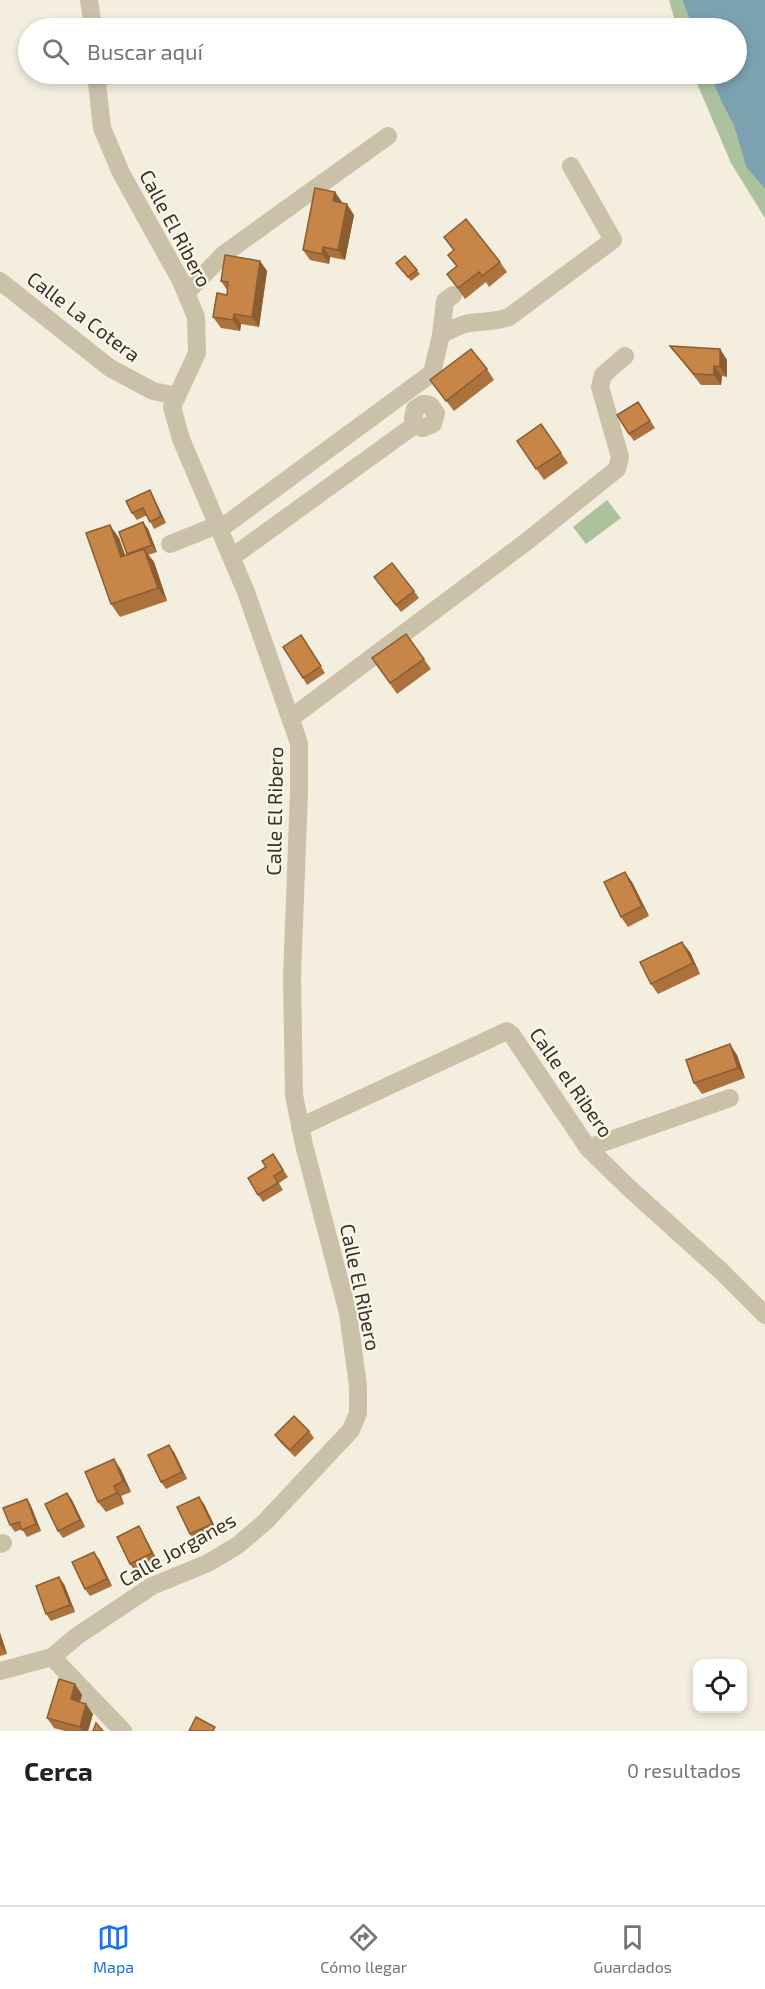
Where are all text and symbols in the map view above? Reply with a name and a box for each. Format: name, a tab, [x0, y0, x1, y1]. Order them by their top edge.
search box	[18, 18, 747, 84]
icon: search	[39, 35, 72, 68]
text: Buscar aquí	[87, 38, 203, 64]
street label: Calle El Ribero	[135, 165, 217, 291]
street label: Calle La Cotera	[23, 266, 145, 366]
street label: Calle El Ribero	[261, 746, 287, 876]
street label: Calle el Ribero	[525, 1022, 619, 1142]
street label: Calle El Ribero	[336, 1221, 386, 1353]
street label: Calle Jorganes	[114, 1507, 240, 1591]
map controls	[693, 1659, 747, 1713]
button: locate	[693, 1659, 747, 1713]
text: Cerca	[24, 1755, 93, 1786]
text: 0 resultados	[627, 1758, 741, 1782]
tab: Mapa	[93, 1921, 134, 1976]
tab: Cómo llegar	[320, 1921, 407, 1976]
tab: Guardados	[593, 1921, 672, 1976]

